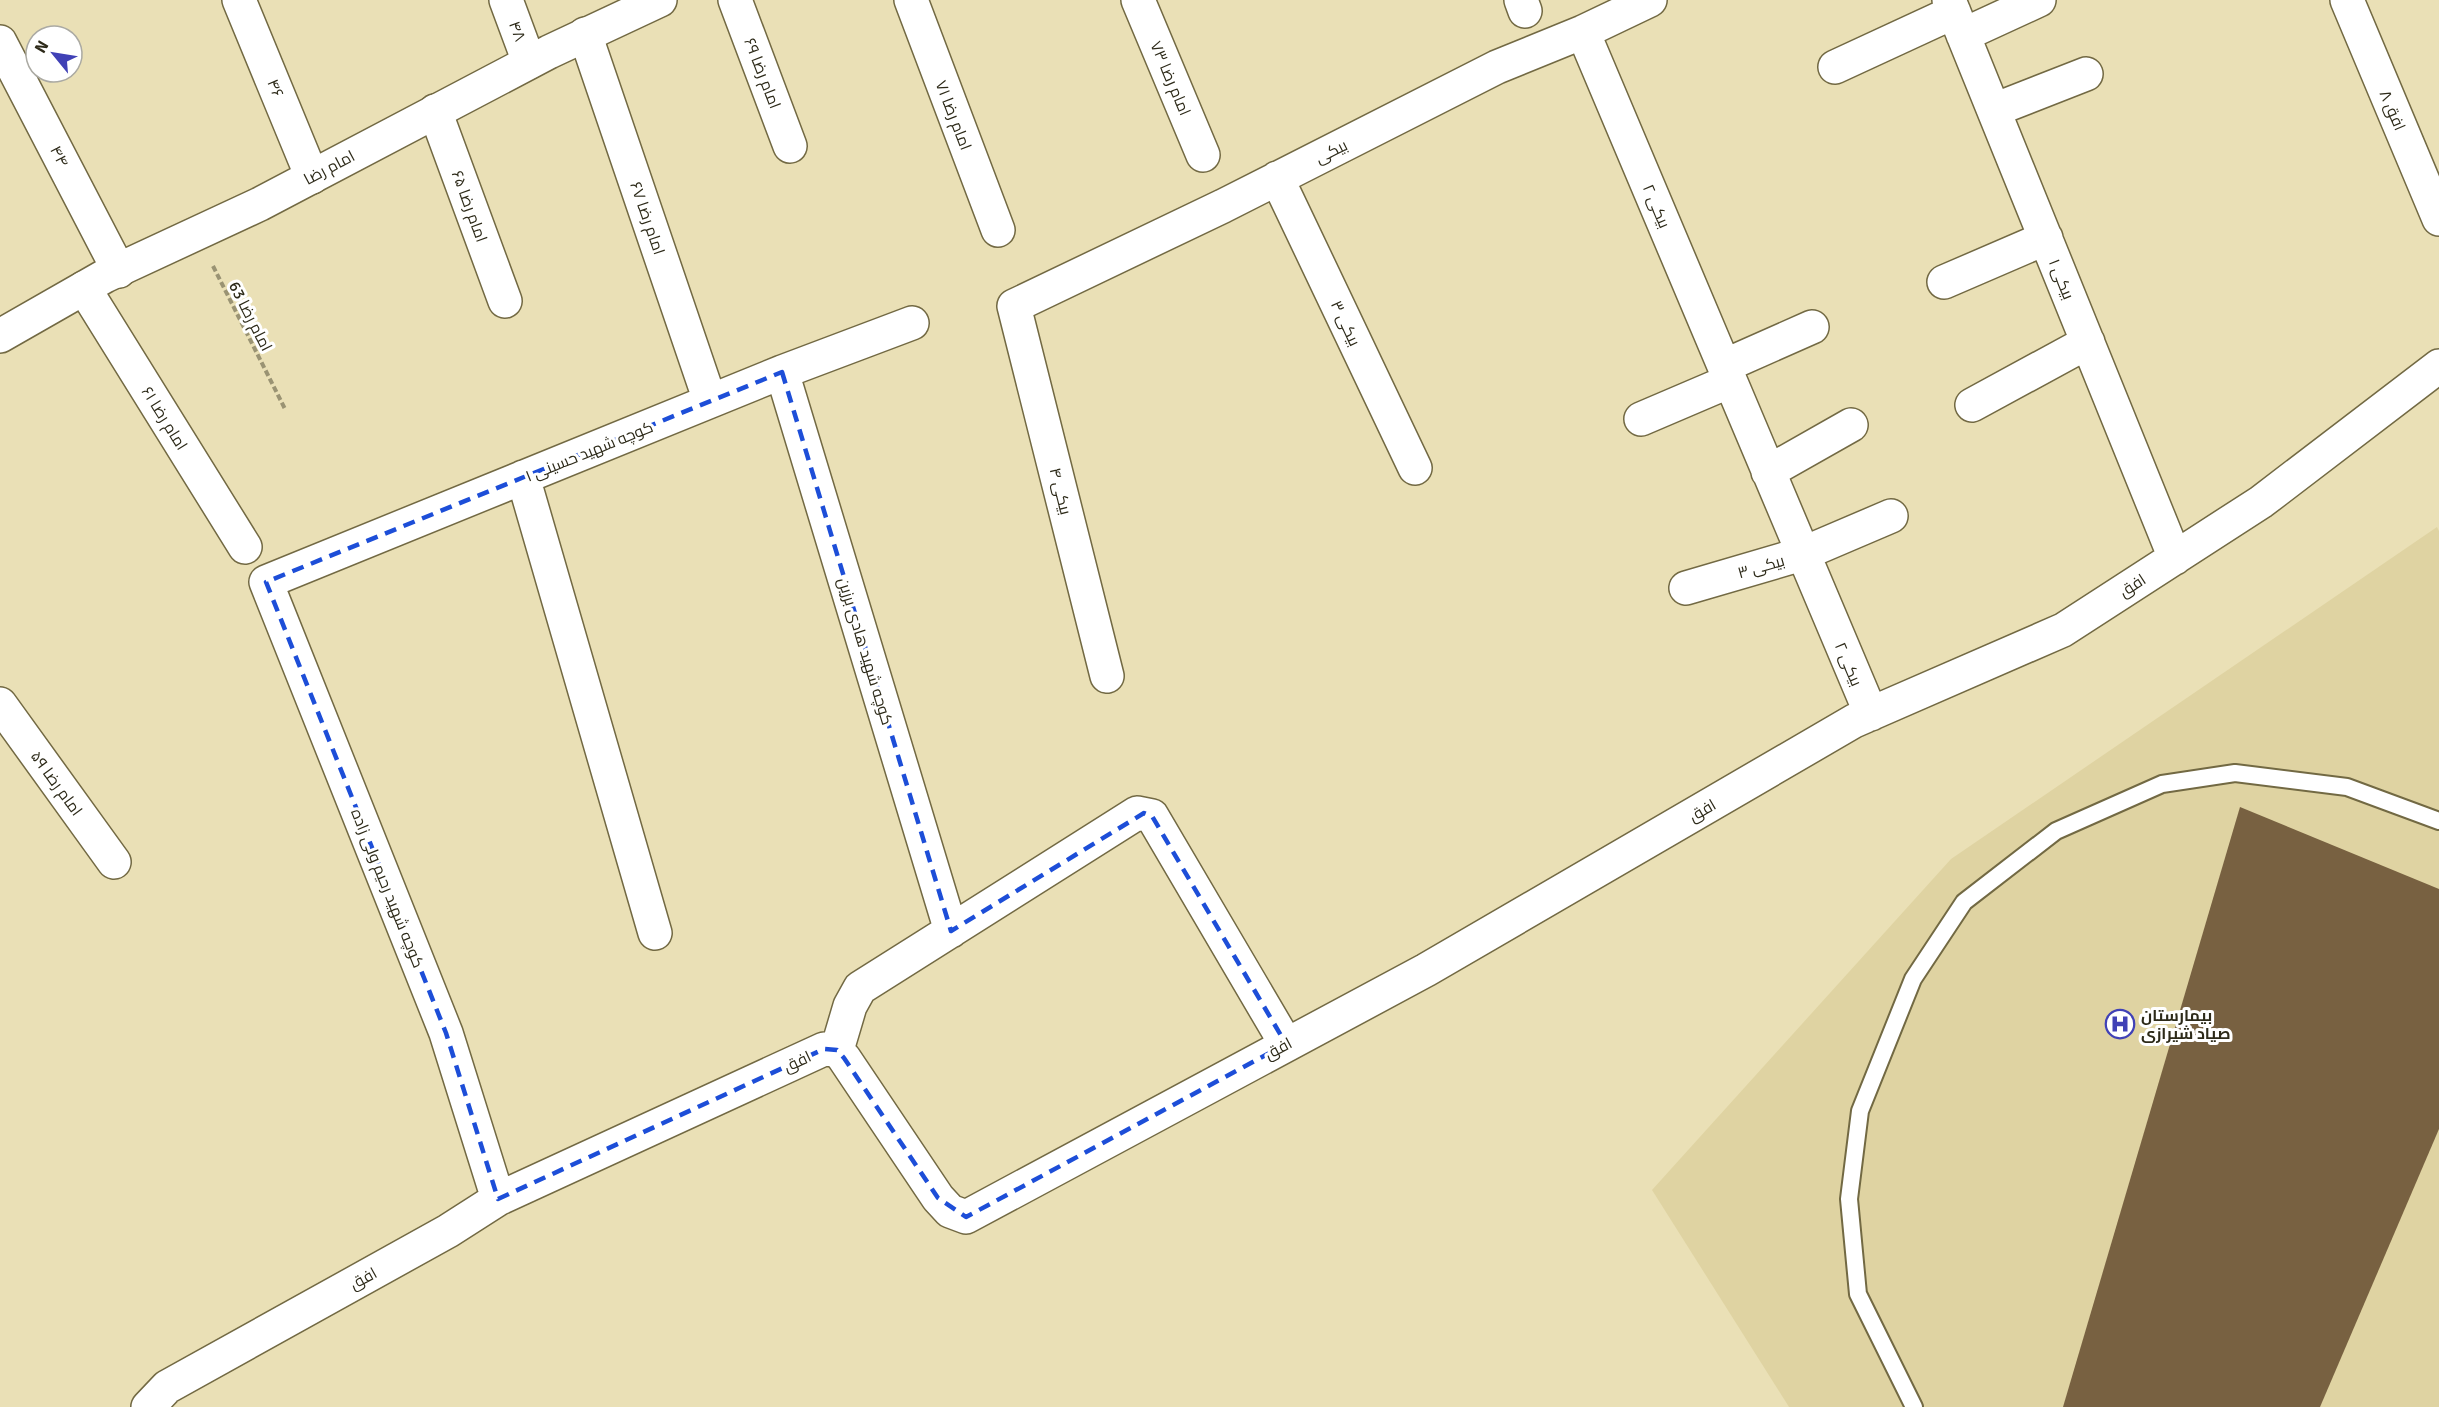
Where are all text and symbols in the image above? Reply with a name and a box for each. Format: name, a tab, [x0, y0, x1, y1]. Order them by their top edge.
street label: ۴۸	[504, 18, 530, 44]
north arrow	[24, 24, 84, 84]
street label: امام رضا ۶۹	[738, 35, 785, 112]
text: N	[30, 37, 53, 57]
street label: امام رضا ۷۳	[1144, 38, 1195, 119]
street label: ۴۶	[262, 76, 288, 101]
street label: امام رضا ۷۱	[930, 78, 976, 154]
street label: افق ۸	[2375, 87, 2409, 134]
street label: بیکی	[1312, 135, 1351, 168]
street label: ۴۴	[45, 142, 73, 170]
street label: امام رضا	[301, 146, 359, 190]
street label: امام رضا ۶۵	[446, 168, 491, 245]
street label: امام رضا ۶۷	[624, 179, 669, 258]
street label: ۲ بیکی	[1638, 181, 1674, 231]
street label: ۱ بیکی	[2044, 256, 2078, 303]
street label: امام رضا 63	[223, 278, 276, 355]
street label: ۳ بیکی	[1326, 297, 1364, 349]
street label: امام رضا ۶۱	[136, 383, 191, 454]
street label: کوچه شهید حسینی ۱	[523, 417, 657, 488]
street label: ۴ بیکی	[1045, 466, 1076, 517]
street label: ۳ بیکی	[1735, 551, 1787, 583]
street label: افق	[2115, 570, 2150, 602]
street label: کوچه شهید هادی برزین	[832, 575, 897, 728]
street label: ۲ بیکی	[1830, 639, 1866, 689]
street label: ۵۹ امام رضا	[25, 747, 86, 821]
street label: افق	[1685, 795, 1720, 827]
street label: کوچه شهید رحیم ولی زاده	[345, 806, 428, 971]
place label: بیمارستان صیاد شیرازی	[2141, 1006, 2230, 1044]
hospital icon: بیمارستان صیاد شیرازی	[2104, 1008, 2136, 1040]
street label: افق	[1261, 1033, 1296, 1064]
street label: افق	[780, 1047, 814, 1077]
street label: افق	[346, 1263, 381, 1294]

